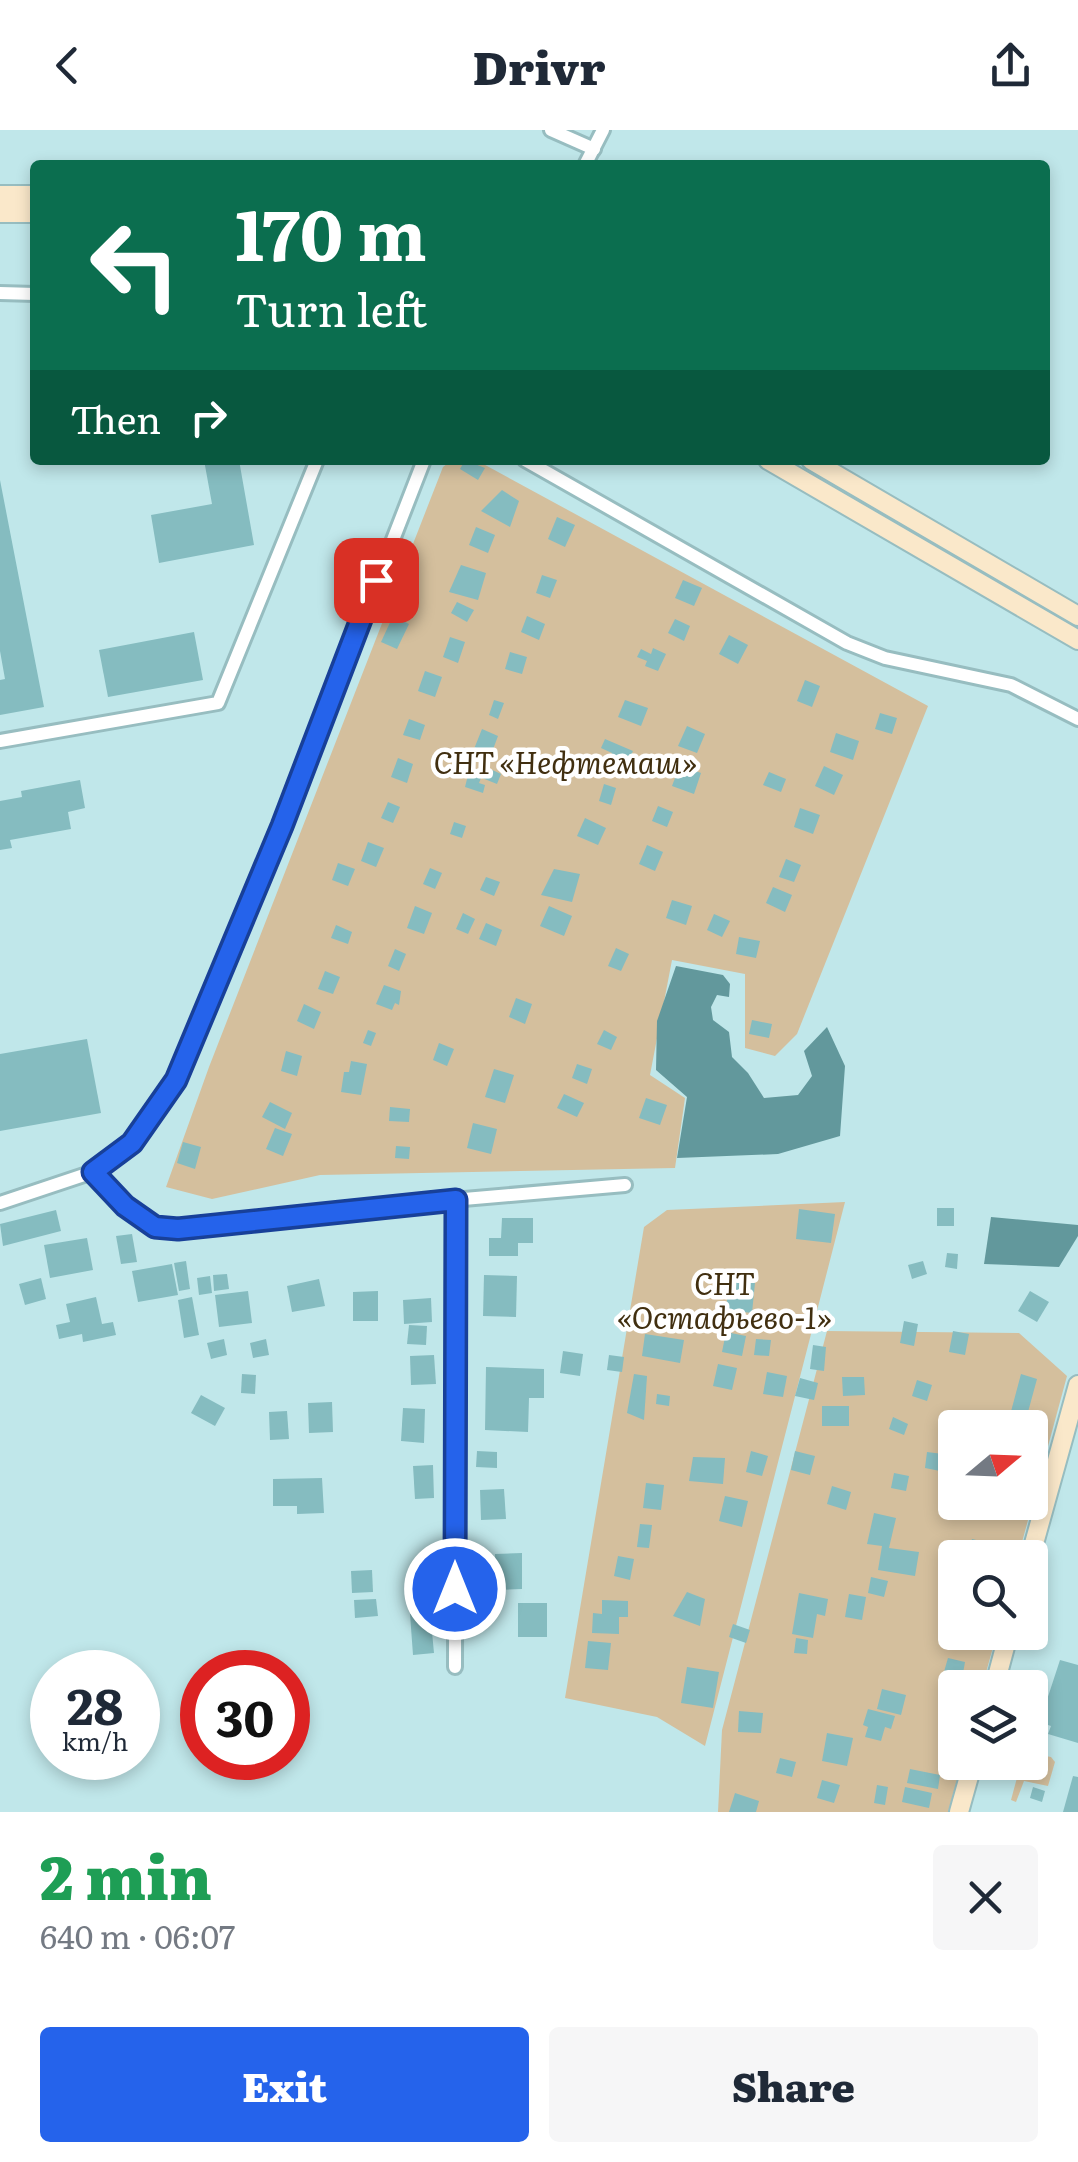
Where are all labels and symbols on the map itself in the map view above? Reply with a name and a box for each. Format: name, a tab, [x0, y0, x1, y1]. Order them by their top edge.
pin	[334, 538, 419, 623]
park label: СНТ «Нефтемаш»	[434, 739, 696, 783]
park label: СНТ «Остафьево-1»	[617, 1260, 831, 1338]
north arrow	[938, 1410, 1048, 1520]
position arrow	[403, 1537, 507, 1641]
speed limit sign: 30	[180, 1650, 310, 1780]

